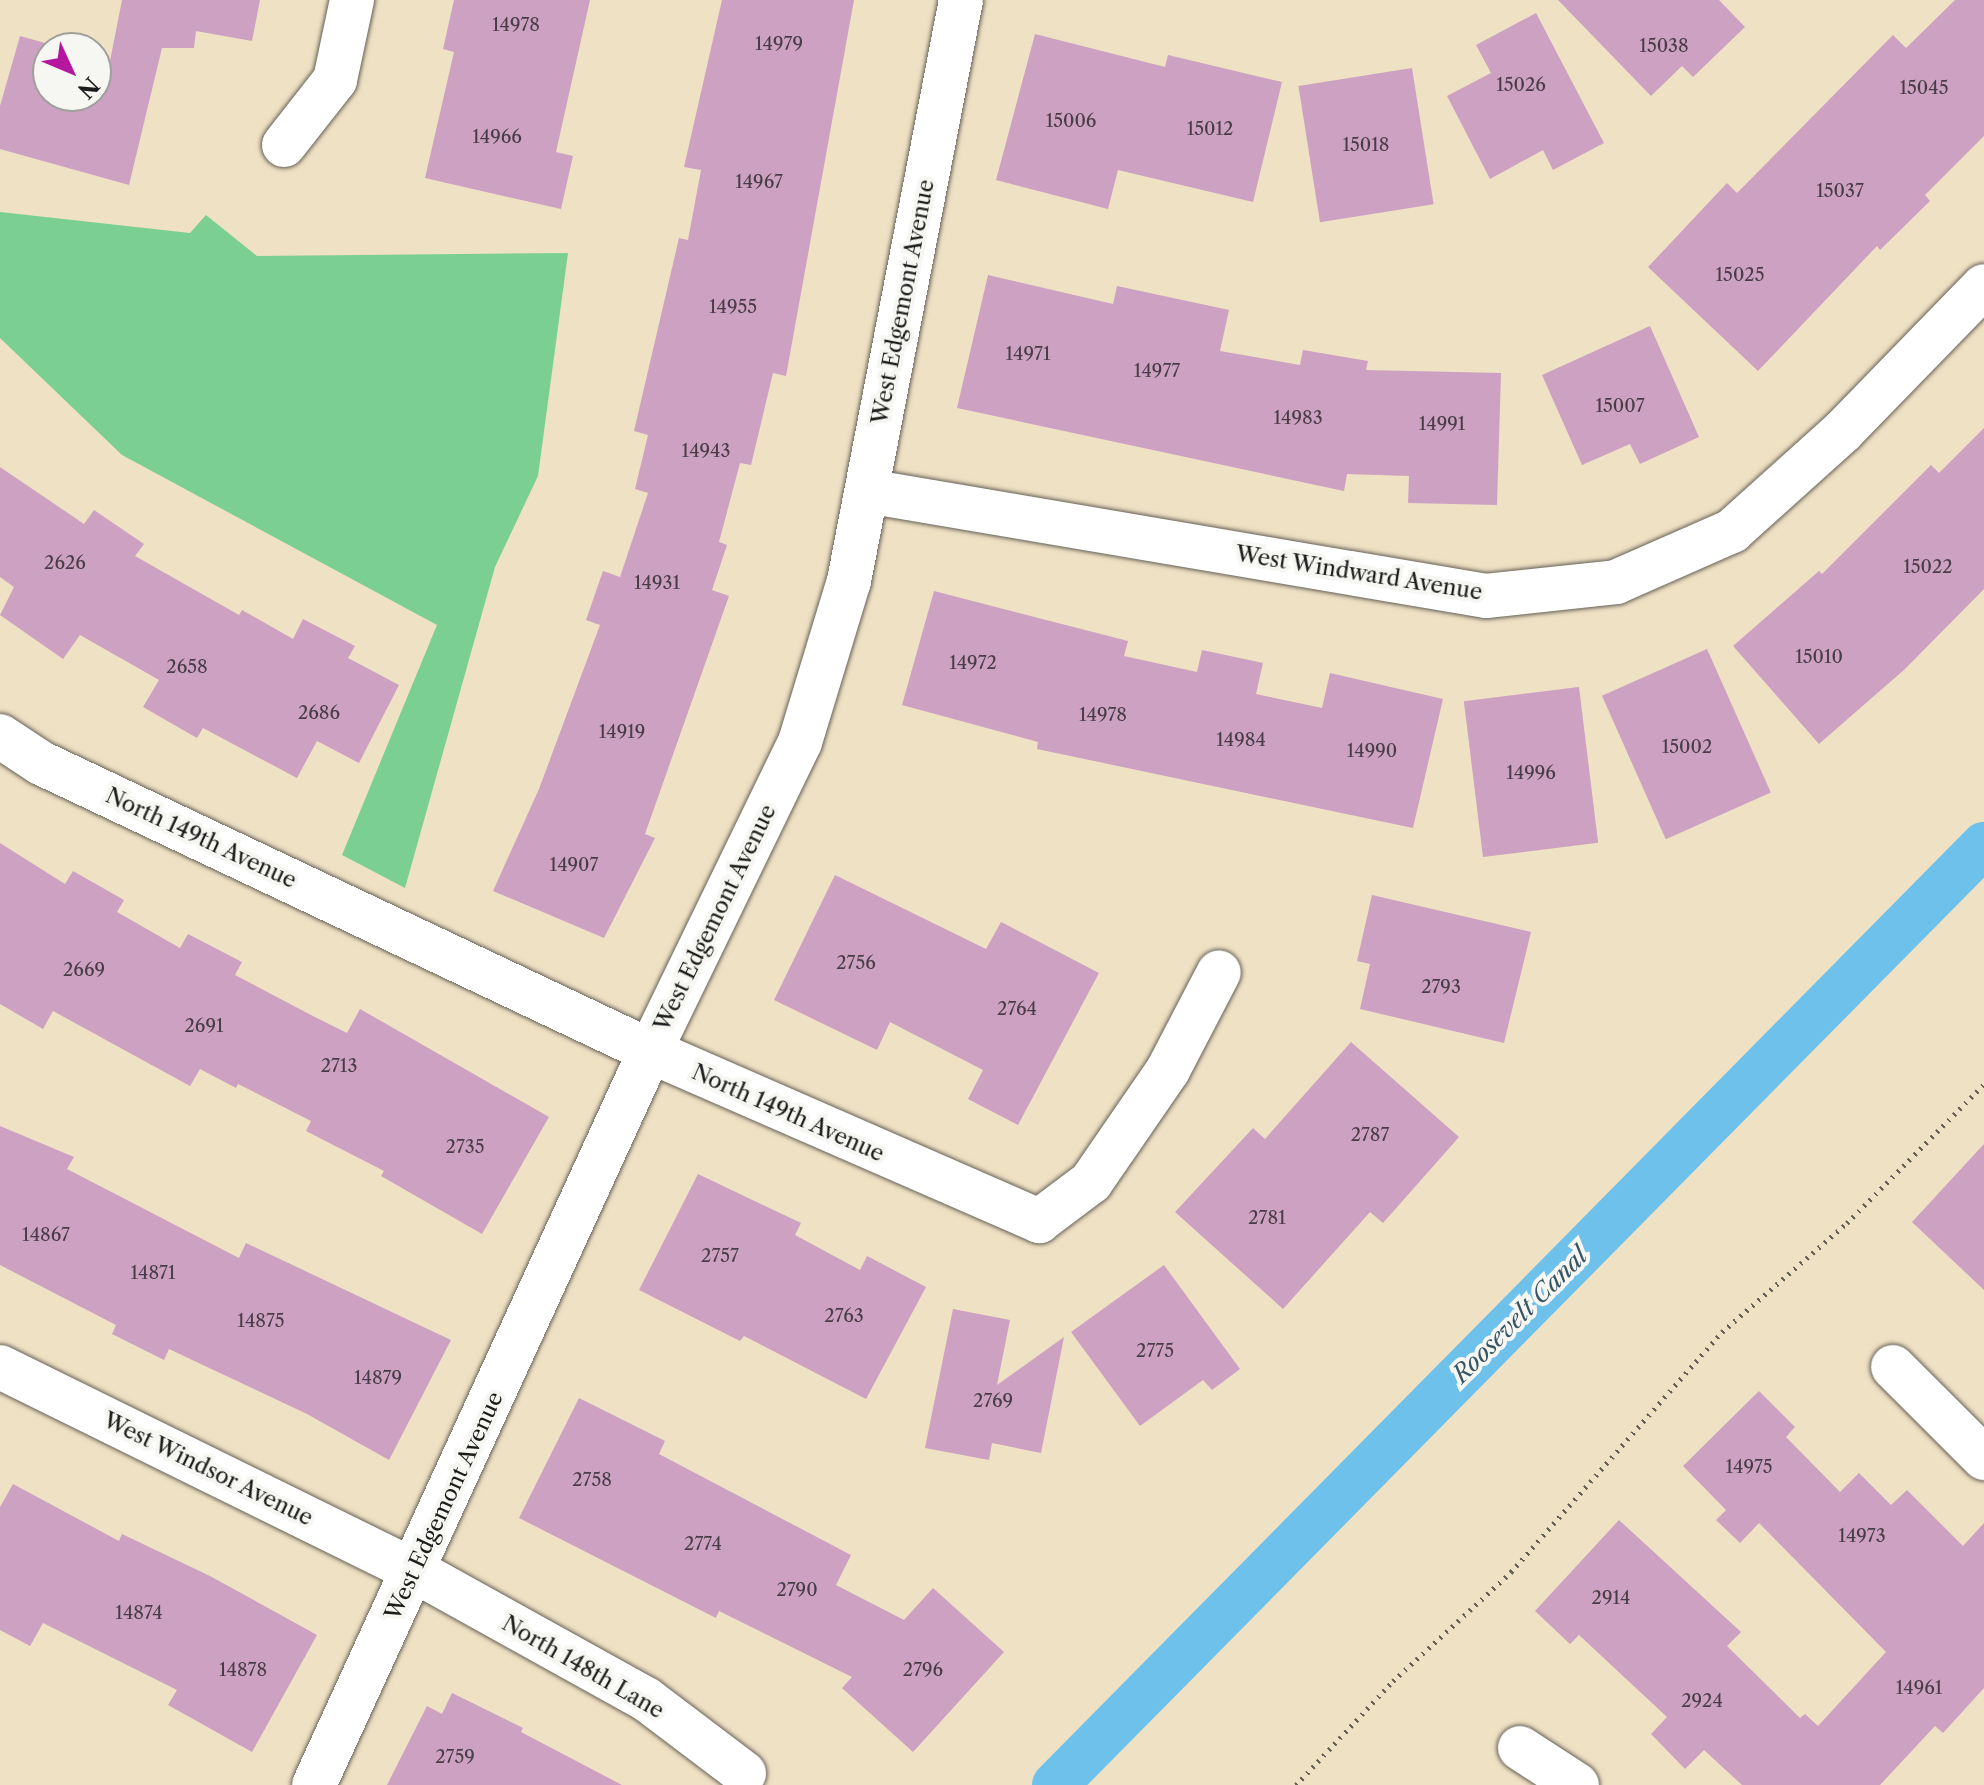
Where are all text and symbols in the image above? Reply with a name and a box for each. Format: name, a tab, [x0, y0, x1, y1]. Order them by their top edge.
house number: 14978	[492, 14, 540, 36]
north arrow	[32, 32, 112, 112]
house number: 14979	[755, 33, 803, 55]
house number: 15038	[1639, 35, 1689, 57]
text: N	[72, 71, 105, 104]
house number: 15026	[1496, 74, 1546, 96]
house number: 15045	[1900, 77, 1948, 99]
house number: 15006	[1046, 110, 1096, 132]
house number: 15012	[1187, 118, 1233, 140]
house number: 14966	[472, 126, 522, 148]
house number: 15018	[1343, 134, 1389, 156]
house number: 14967	[735, 171, 783, 193]
street label: West Edgemont Avenue	[866, 177, 940, 427]
house number: 15037	[1816, 180, 1864, 202]
house number: 15025	[1716, 264, 1764, 286]
house number: 14955	[709, 296, 757, 318]
house number: 14971	[1006, 343, 1050, 365]
house number: 14977	[1134, 360, 1180, 382]
house number: 15007	[1595, 395, 1645, 417]
house number: 14983	[1273, 407, 1323, 429]
house number: 14991	[1419, 413, 1465, 435]
house number: 14943	[682, 440, 730, 462]
street label: West Windward Avenue	[1233, 540, 1485, 606]
house number: 2626	[44, 552, 86, 574]
house number: 15022	[1903, 556, 1953, 578]
house number: 14931	[634, 572, 680, 594]
house number: 15010	[1795, 646, 1843, 668]
house number: 14972	[949, 652, 997, 674]
house number: 2658	[166, 656, 208, 678]
house number: 2686	[298, 702, 340, 724]
house number: 14978	[1079, 704, 1127, 726]
house number: 14919	[599, 721, 645, 743]
house number: 14984	[1216, 729, 1266, 751]
house number: 15002	[1662, 736, 1712, 758]
house number: 14990	[1347, 740, 1397, 762]
house number: 14996	[1506, 762, 1556, 784]
street label: North 149th Avenue	[101, 782, 301, 894]
street label: West Edgemont Avenue	[648, 800, 782, 1036]
house number: 14907	[550, 854, 598, 876]
house number: 2756	[836, 952, 876, 974]
house number: 2669	[63, 959, 105, 981]
house number: 2793	[1421, 976, 1461, 998]
house number: 2764	[997, 998, 1037, 1020]
house number: 2691	[184, 1015, 224, 1037]
house number: 2713	[321, 1055, 357, 1077]
street label: North 149th Avenue	[688, 1059, 888, 1167]
house number: 2787	[1351, 1124, 1389, 1146]
house number: 2735	[446, 1136, 484, 1158]
house number: 2781	[1248, 1207, 1286, 1229]
house number: 14867	[22, 1224, 70, 1246]
water label: Roosevelt Canal	[1446, 1241, 1594, 1389]
house number: 2757	[701, 1245, 739, 1267]
house number: 14871	[130, 1262, 176, 1284]
house number: 2763	[824, 1305, 864, 1327]
house number: 14875	[237, 1310, 285, 1332]
house number: 2775	[1136, 1340, 1174, 1362]
house number: 14879	[354, 1367, 402, 1389]
street label: West Edgemont Avenue	[379, 1387, 509, 1625]
house number: 2769	[973, 1390, 1013, 1412]
street label: West Windsor Avenue	[98, 1406, 318, 1532]
house number: 14975	[1725, 1456, 1773, 1478]
house number: 2758	[572, 1469, 612, 1491]
house number: 14973	[1838, 1525, 1886, 1547]
house number: 2774	[684, 1533, 722, 1555]
house number: 2790	[776, 1579, 818, 1601]
house number: 2914	[1592, 1587, 1630, 1609]
house number: 14874	[115, 1602, 163, 1624]
street label: North 148th Lane	[497, 1610, 669, 1724]
house number: 14878	[219, 1659, 267, 1681]
house number: 2796	[903, 1659, 943, 1681]
house number: 14961	[1896, 1677, 1942, 1699]
house number: 2924	[1681, 1690, 1723, 1712]
house number: 2759	[435, 1746, 475, 1768]

